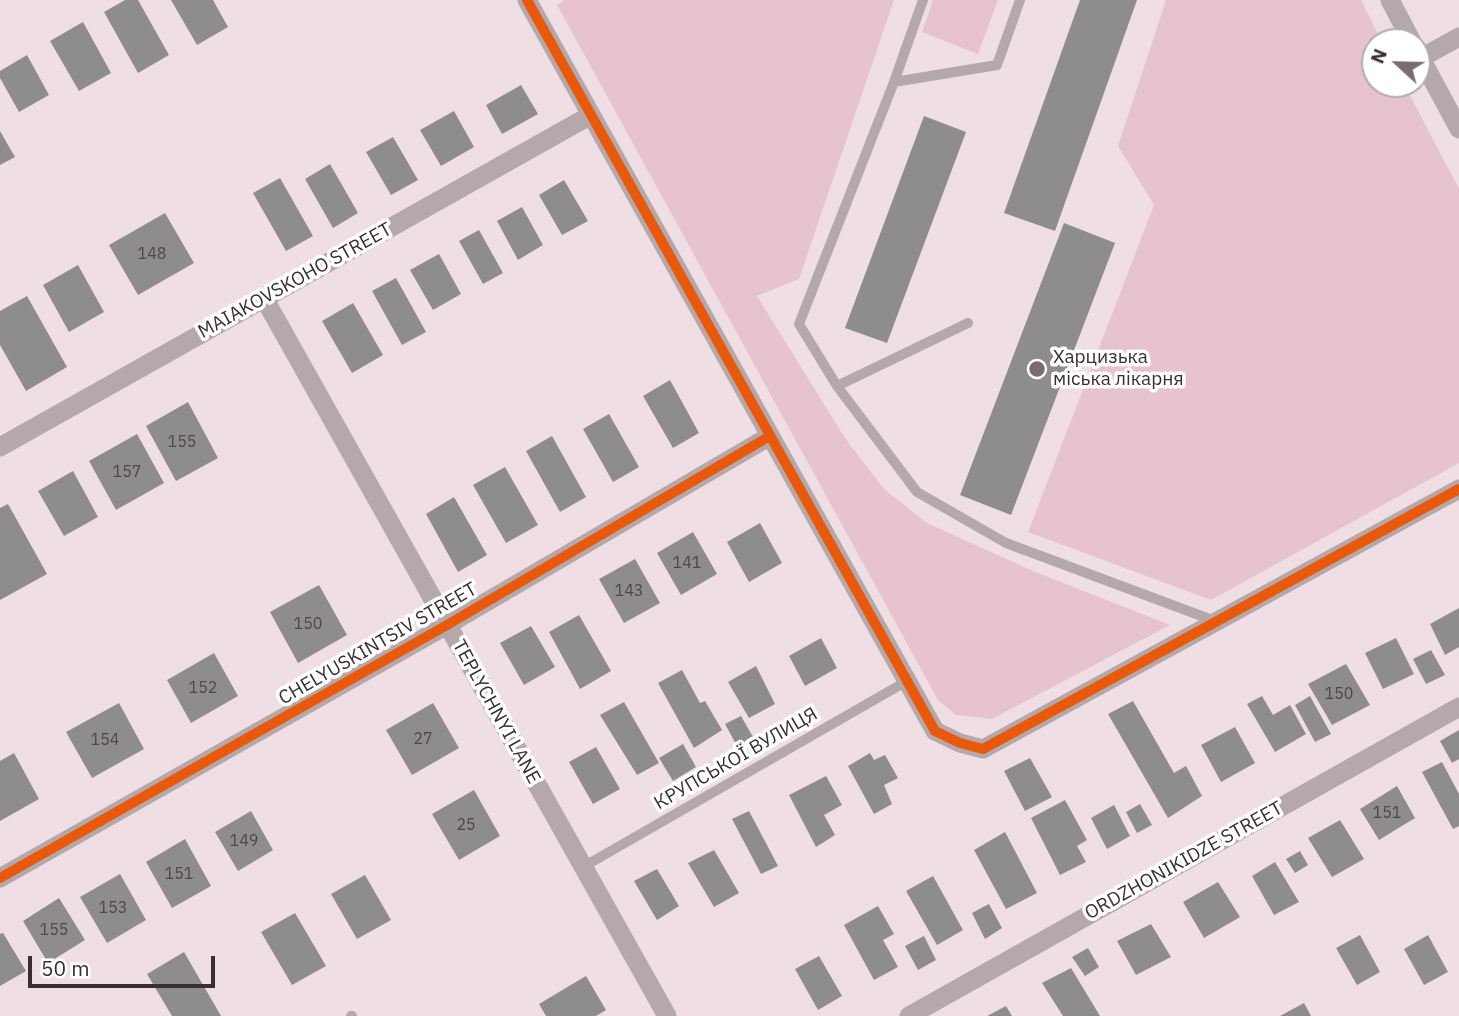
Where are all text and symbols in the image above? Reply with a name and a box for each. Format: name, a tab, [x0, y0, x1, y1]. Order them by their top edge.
north arrow	[1361, 28, 1431, 98]
text: N	[1365, 45, 1392, 67]
street label: MAIAKOVSKOHO STREET	[194, 218, 396, 344]
house number: 148	[138, 244, 166, 264]
place label: Харцизька міська лікарня	[1053, 347, 1184, 391]
marker: Харцизька міська лікарня	[1027, 359, 1047, 379]
house number: 155	[168, 432, 196, 452]
house number: 157	[113, 462, 141, 482]
house number: 141	[673, 553, 701, 573]
street label: CHELYUSKINTSIV STREET	[275, 578, 481, 710]
house number: 143	[615, 581, 643, 601]
house number: 150	[294, 614, 322, 634]
street label: TEPLYCHNYI LANE	[447, 636, 545, 788]
house number: 152	[189, 678, 217, 698]
house number: 150	[1325, 684, 1353, 704]
street label: КРУПСЬКОЇ ВУЛИЦЯ	[650, 703, 822, 815]
house number: 27	[413, 729, 433, 749]
house number: 154	[91, 730, 119, 750]
street label: ORDZHONIKIDZE STREET	[1081, 797, 1287, 925]
house number: 151	[1373, 803, 1401, 823]
house number: 25	[456, 815, 476, 835]
house number: 149	[230, 831, 258, 851]
house number: 151	[165, 864, 193, 884]
house number: 153	[99, 898, 127, 918]
house number: 155	[40, 920, 68, 940]
scale bar	[32, 942, 219, 986]
text: 50 m	[41, 954, 90, 982]

